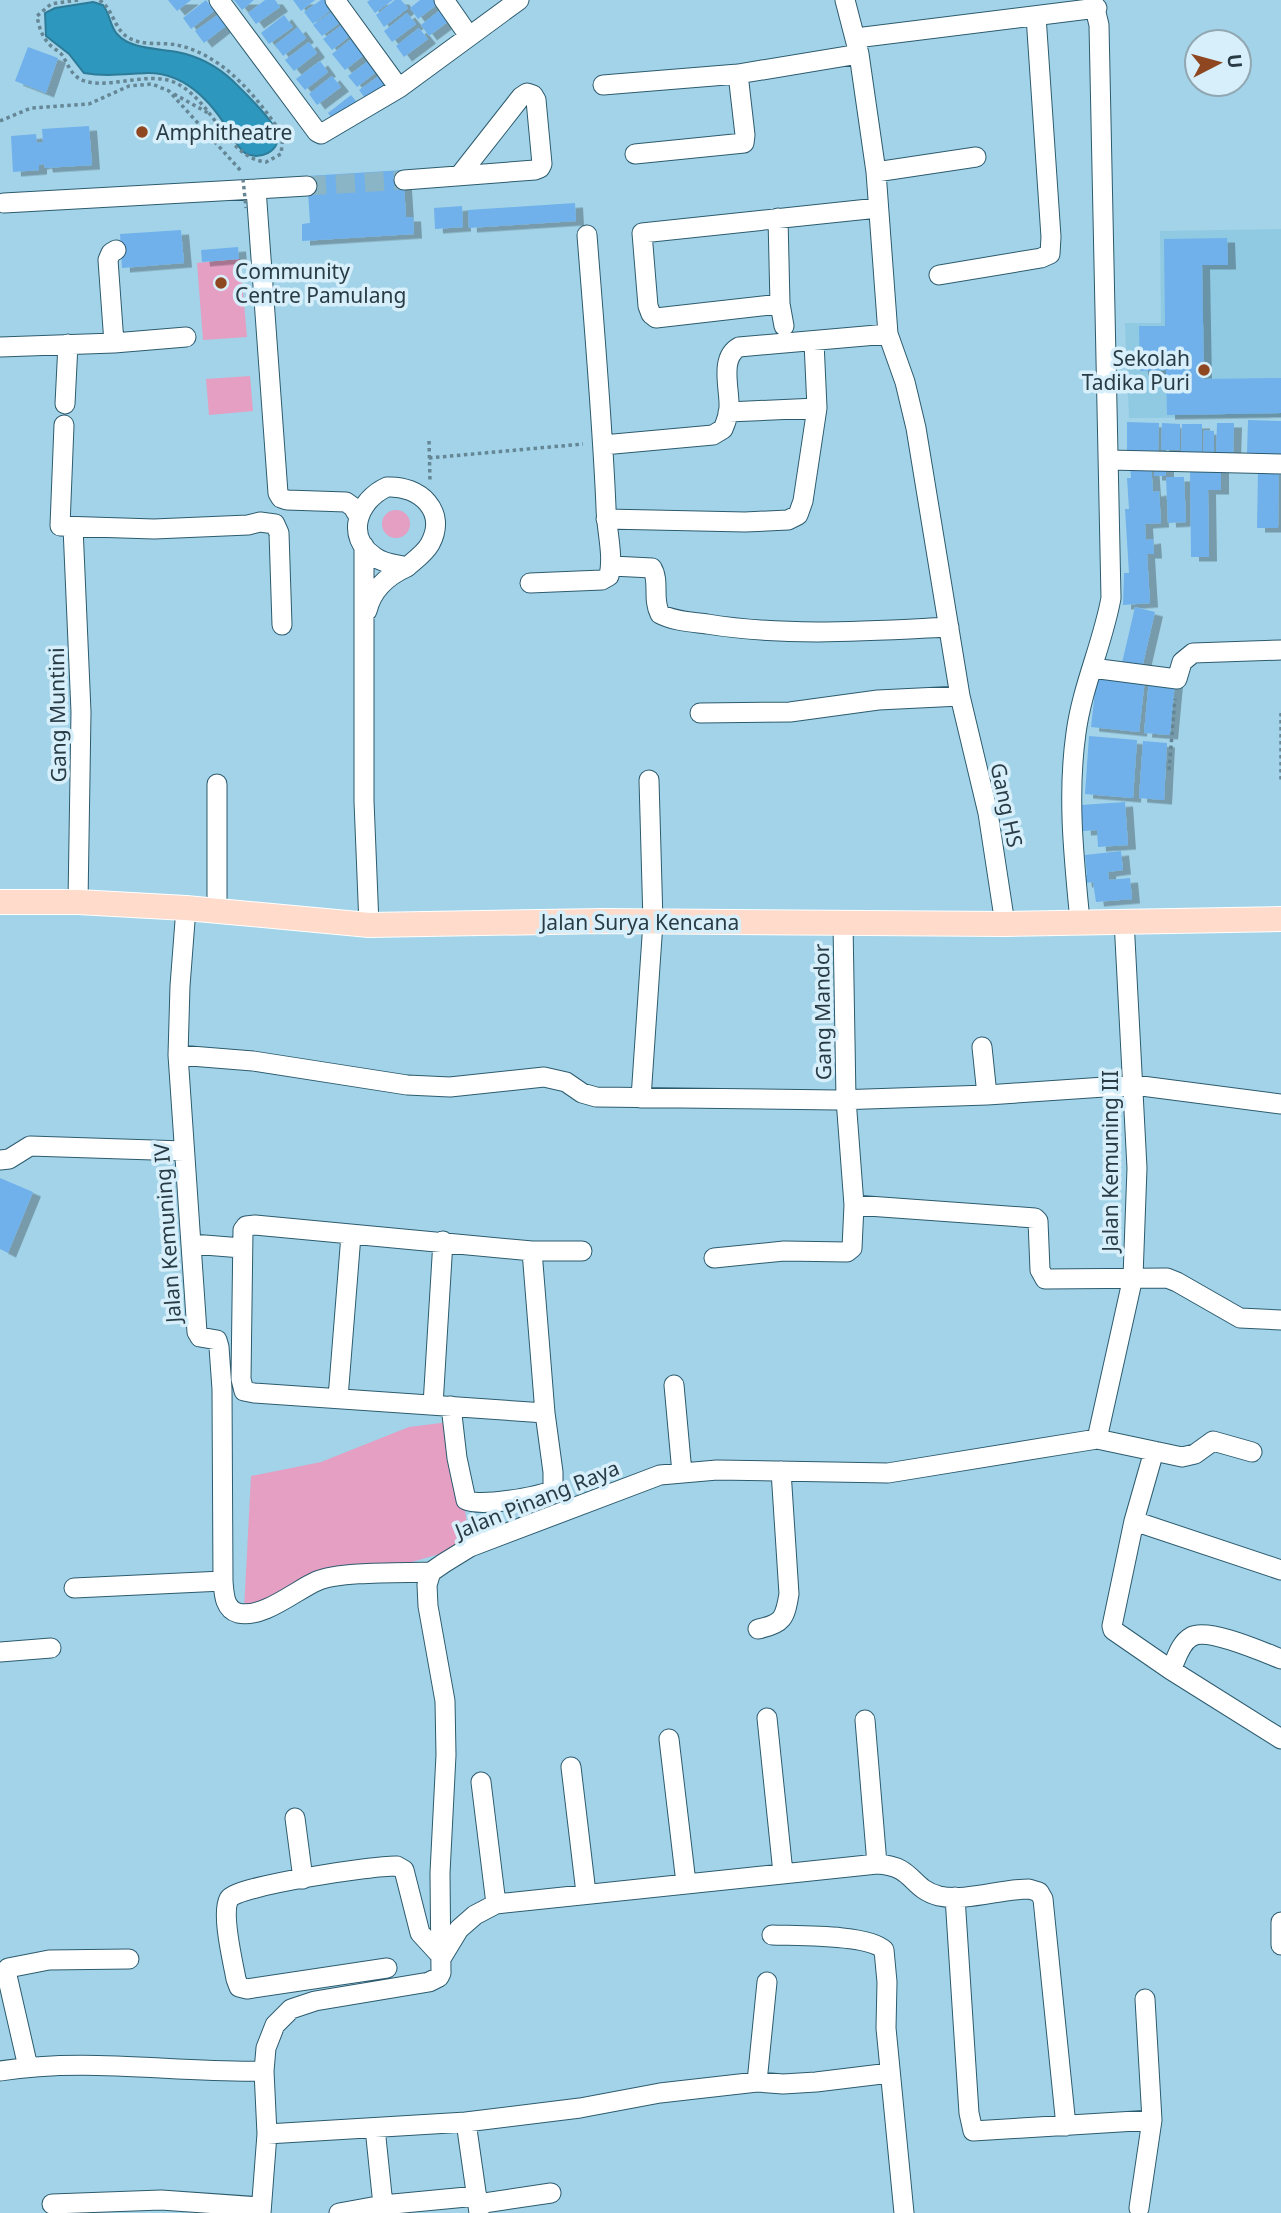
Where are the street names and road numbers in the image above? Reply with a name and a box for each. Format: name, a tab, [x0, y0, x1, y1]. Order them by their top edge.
street label: Gang Muntini	[42, 647, 72, 783]
street label: Gang HS	[984, 760, 1030, 850]
street label: Jalan Surya Kencana	[539, 908, 739, 936]
street label: Gang Mandor	[807, 943, 837, 1080]
street label: Jalan Kemuning III	[1096, 1070, 1124, 1254]
street label: Jalan Kemuning IV	[147, 1142, 187, 1326]
street label: Jalan Pinang Raya	[449, 1453, 623, 1545]

